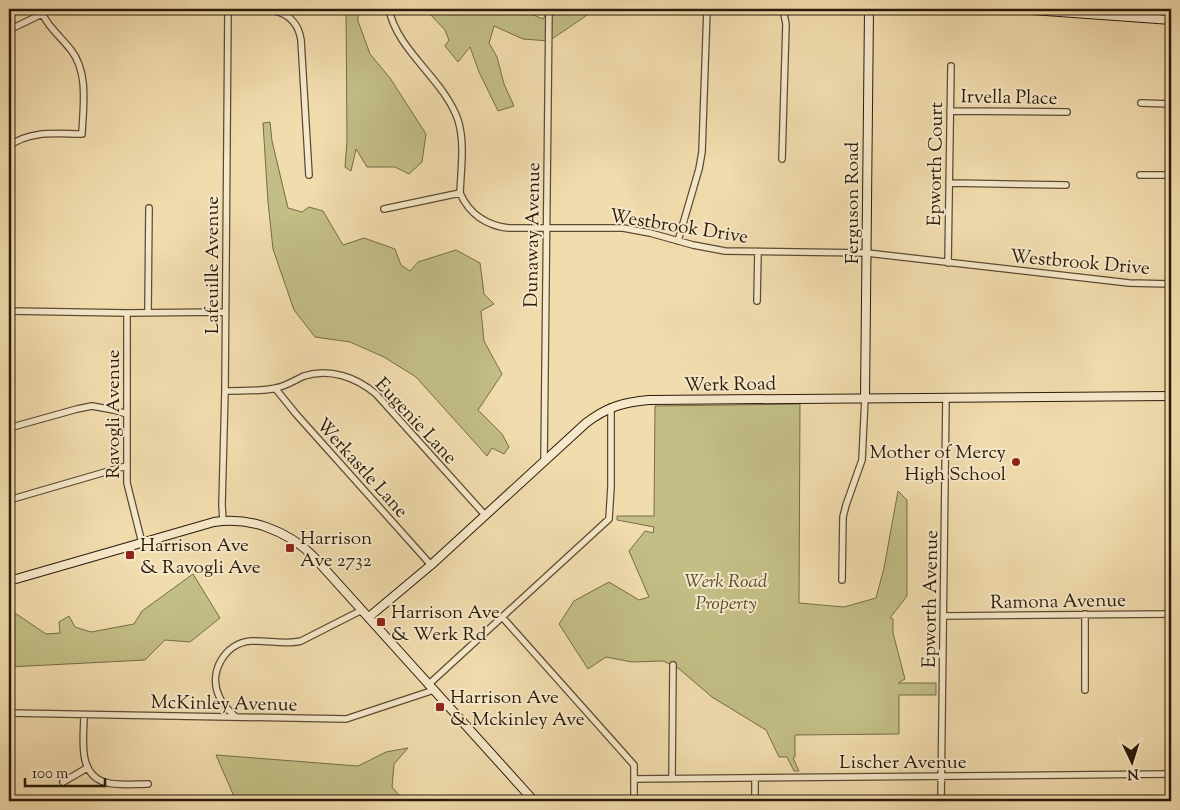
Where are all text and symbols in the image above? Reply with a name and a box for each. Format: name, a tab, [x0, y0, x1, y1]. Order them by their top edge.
street label: Irvella Place	[960, 84, 1058, 113]
street label: Epworth Court	[922, 101, 951, 226]
street label: Ferguson Road	[840, 142, 867, 264]
street label: Dunaway Avenue	[519, 162, 548, 308]
street label: Lafeuille Avenue	[200, 196, 227, 334]
street label: Westbrook Drive	[607, 203, 750, 252]
street label: Westbrook Drive	[1009, 244, 1151, 283]
street label: Ravogli Avenue	[101, 349, 128, 479]
street label: Werk Road	[684, 371, 777, 400]
street label: Eugenie Lane	[368, 372, 463, 471]
street label: Werkastle Lane	[309, 413, 414, 525]
place label: Mother of Mercy High School	[869, 440, 1007, 489]
marker: Mother of Mercy High School	[1010, 456, 1022, 468]
place label: Harrison Ave 2732	[300, 526, 372, 575]
street label: Epworth Avenue	[917, 530, 946, 668]
place label: Harrison Ave & Ravogli Ave	[140, 533, 261, 582]
marker: Harrison Ave 2732	[284, 542, 296, 554]
marker: Harrison Ave & Ravogli Ave	[124, 549, 136, 561]
park label: Werk Road Property	[684, 569, 768, 618]
street label: Ramona Avenue	[990, 588, 1126, 617]
place label: Harrison Ave & Werk Rd	[391, 600, 500, 649]
marker: Harrison Ave & Werk Rd	[375, 616, 387, 628]
place label: Harrison Ave & Mckinley Ave	[450, 685, 585, 734]
street label: McKinley Avenue	[150, 690, 298, 719]
marker: Harrison Ave & Mckinley Ave	[434, 701, 446, 713]
north arrow	[1108, 738, 1158, 788]
street label: Lischer Avenue	[839, 750, 967, 777]
scale bar	[25, 755, 105, 787]
text: N	[1126, 763, 1139, 783]
text: 100 m	[32, 764, 69, 785]

